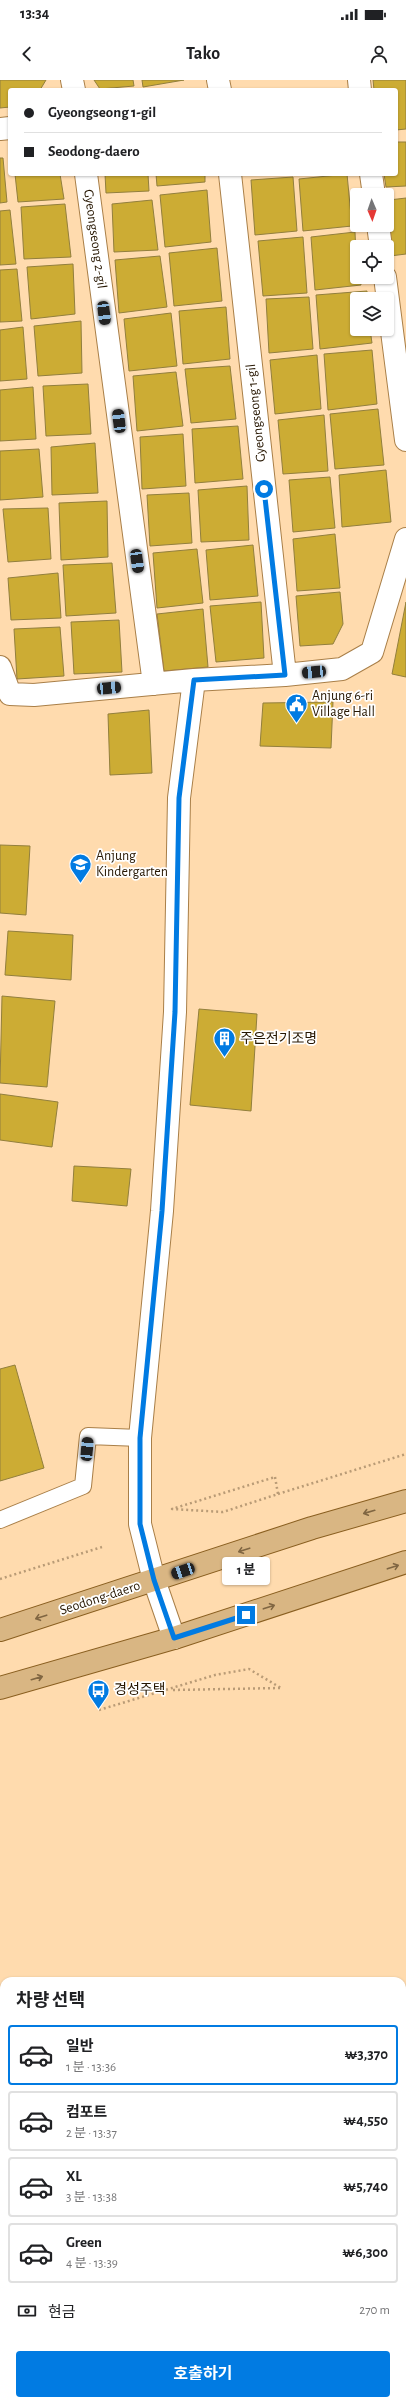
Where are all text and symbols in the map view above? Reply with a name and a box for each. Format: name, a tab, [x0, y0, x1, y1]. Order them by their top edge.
text: 13:34	[20, 6, 49, 21]
icon: back	[16, 43, 38, 65]
icon: person	[368, 43, 390, 65]
text: Tako	[186, 45, 220, 63]
text: Gyeongseong 1-gil	[48, 105, 156, 120]
text: Seodong-daero	[48, 144, 140, 159]
street label: Gyeongseong 2-gil	[81, 188, 109, 290]
north arrow	[350, 188, 394, 232]
map controls	[350, 188, 394, 336]
button: locate	[350, 240, 394, 284]
button: layers	[350, 292, 394, 336]
car	[97, 300, 111, 326]
street label: Gyeongseong 1-gil	[244, 363, 268, 463]
car	[112, 408, 126, 434]
route start	[255, 480, 273, 498]
car	[129, 548, 145, 574]
car	[302, 665, 326, 679]
car	[97, 681, 121, 695]
place label: Anjung 6-ri Village Hall	[312, 689, 375, 719]
public building icon: Anjung 6-ri Village Hall	[283, 691, 309, 724]
place label: Anjung Kindergarten	[96, 849, 168, 879]
school or university icon: Anjung Kindergarten	[67, 851, 93, 884]
building icon: 주은전기조명	[211, 1026, 237, 1059]
place label: 주은전기조명	[240, 1031, 317, 1046]
car	[80, 1437, 94, 1461]
one-way arrow	[362, 1509, 375, 1516]
one-way arrow	[239, 1547, 251, 1555]
callout: 1 분	[222, 1557, 270, 1585]
car	[170, 1561, 196, 1581]
one-way arrow	[386, 1563, 399, 1570]
text: 1 분	[237, 1564, 255, 1577]
street label: Seodong-daero	[58, 1578, 142, 1618]
one-way arrow	[262, 1603, 275, 1610]
route end	[237, 1606, 255, 1624]
one-way arrow	[35, 1614, 48, 1621]
one-way arrow	[31, 1674, 44, 1681]
bus stop icon: 경성주택	[86, 1677, 112, 1710]
place label: 경성주택	[114, 1682, 166, 1697]
text: 차량 선택	[16, 1992, 85, 2010]
icon: car	[18, 2037, 54, 2073]
text: 일반	[66, 2039, 94, 2054]
text: ₩3,370	[344, 2047, 388, 2062]
text: 1 분 · 13:36	[66, 2061, 116, 2074]
icon: car	[18, 2103, 54, 2139]
text: 컴포트	[66, 2105, 107, 2120]
text: ₩4,550	[343, 2113, 388, 2128]
text: 2 분 · 13:37	[66, 2127, 117, 2140]
icon: car	[18, 2169, 54, 2205]
text: XL	[66, 2169, 82, 2184]
text: ₩5,740	[343, 2179, 388, 2194]
text: 3 분 · 13:38	[66, 2191, 117, 2204]
icon: car	[18, 2235, 54, 2271]
text: Green	[66, 2235, 102, 2250]
text: ₩6,300	[342, 2245, 388, 2260]
text: 4 분 · 13:39	[66, 2257, 118, 2270]
icon: cash	[16, 2300, 38, 2322]
text: 270 m	[359, 2304, 390, 2317]
text: 현금	[48, 2305, 76, 2320]
button: 호출하기	[16, 2351, 390, 2397]

